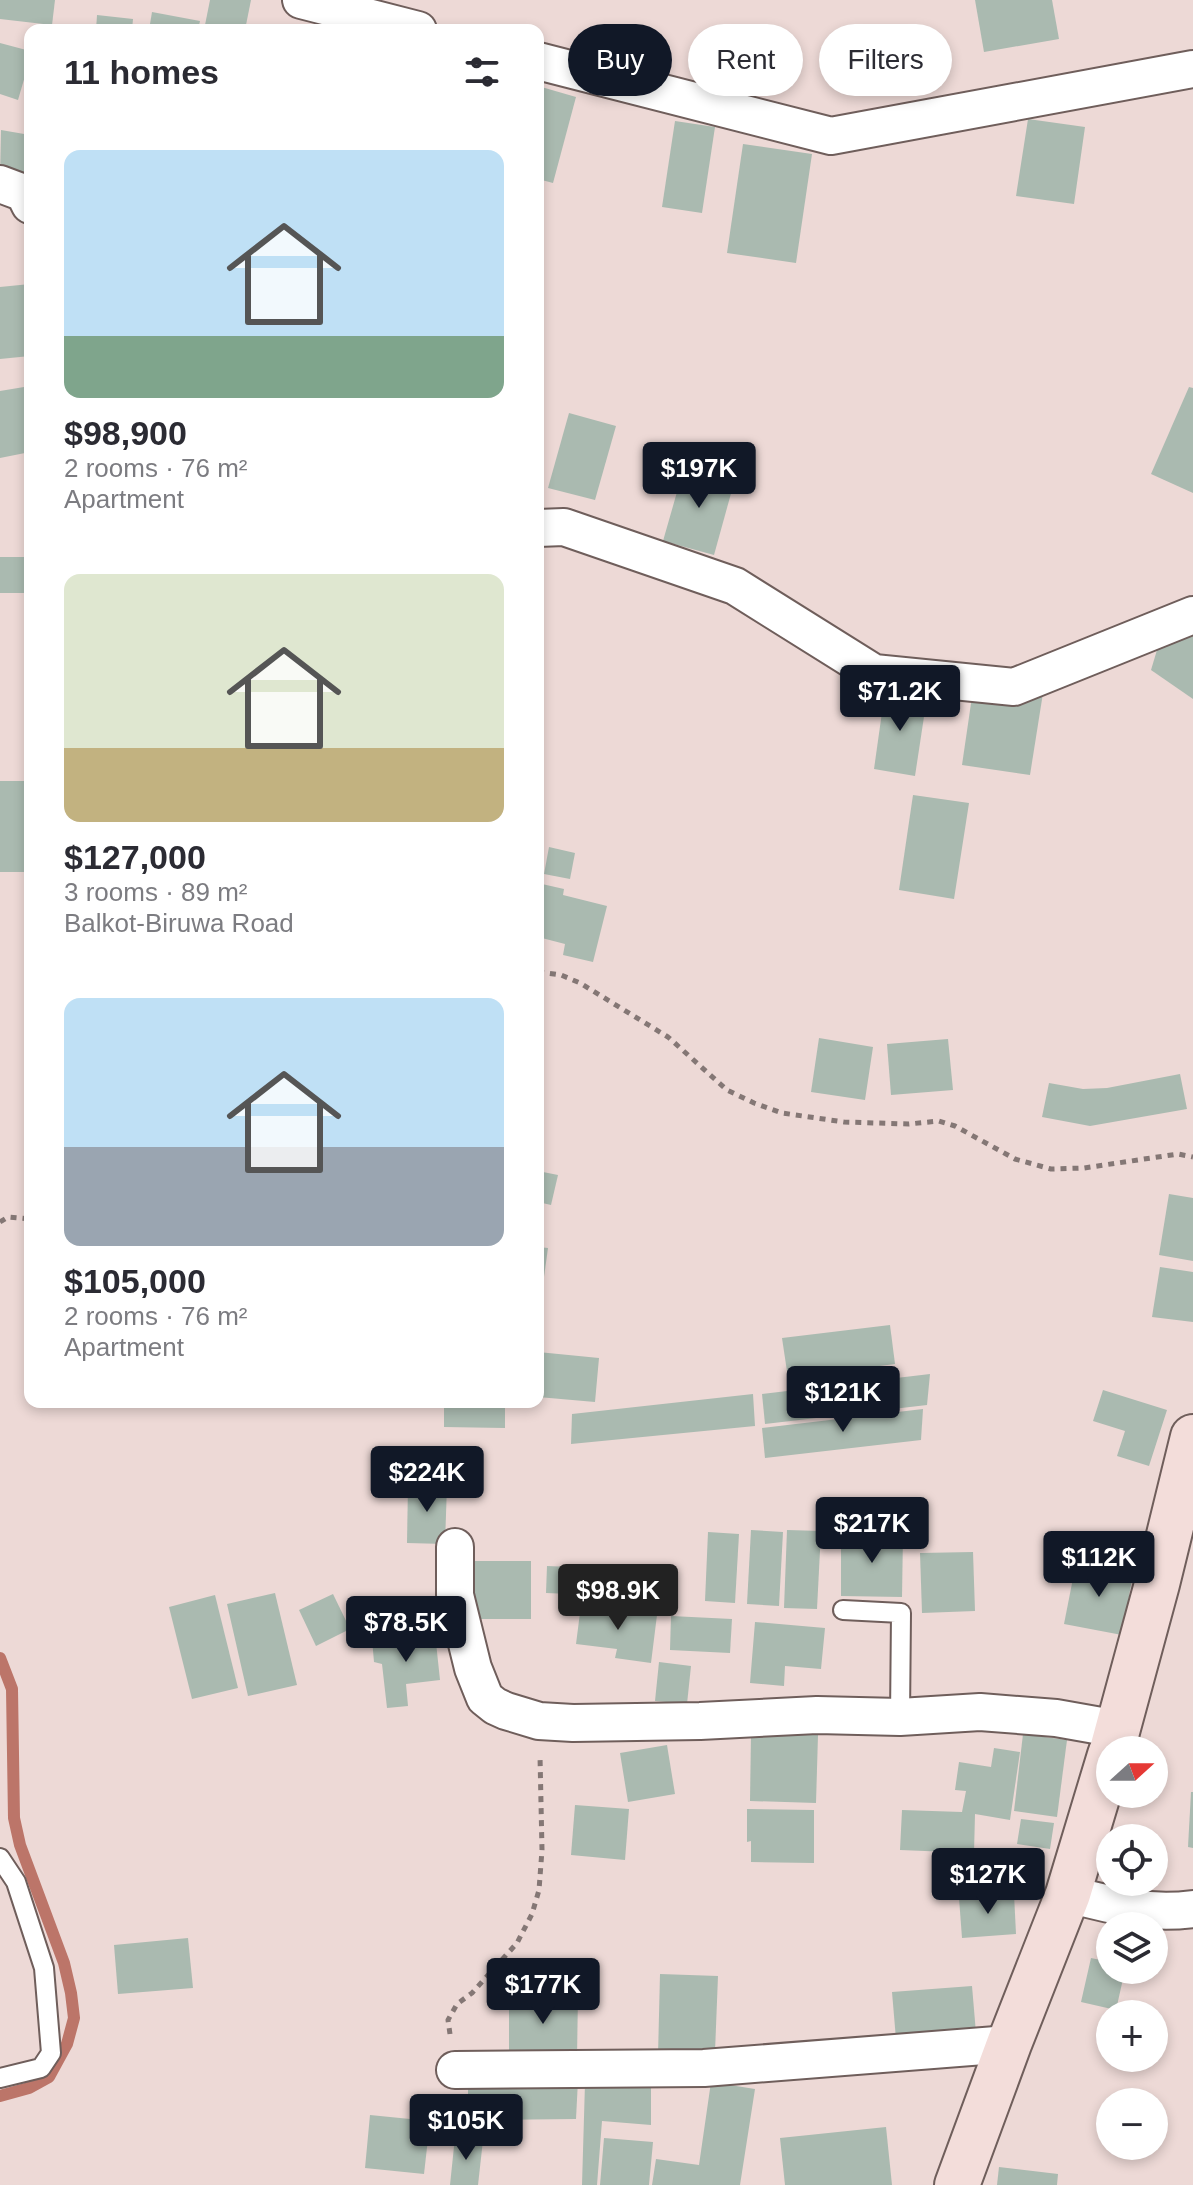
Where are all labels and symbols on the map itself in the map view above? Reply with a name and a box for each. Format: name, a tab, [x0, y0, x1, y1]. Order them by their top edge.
pin: $197K	[643, 442, 755, 510]
pin: $71.2K	[835, 665, 965, 733]
pin: $121K	[787, 1366, 899, 1434]
pin: $224K	[371, 1446, 483, 1514]
pin: $217K	[816, 1497, 928, 1565]
pin: $112K	[1043, 1531, 1155, 1599]
pin: $98.9K	[553, 1564, 683, 1632]
pin: $78.5K	[341, 1596, 471, 1664]
north arrow	[1096, 1736, 1168, 1808]
pin: $127K	[932, 1848, 1044, 1916]
pin: $177K	[487, 1958, 599, 2026]
pin: $105K	[410, 2094, 522, 2162]

